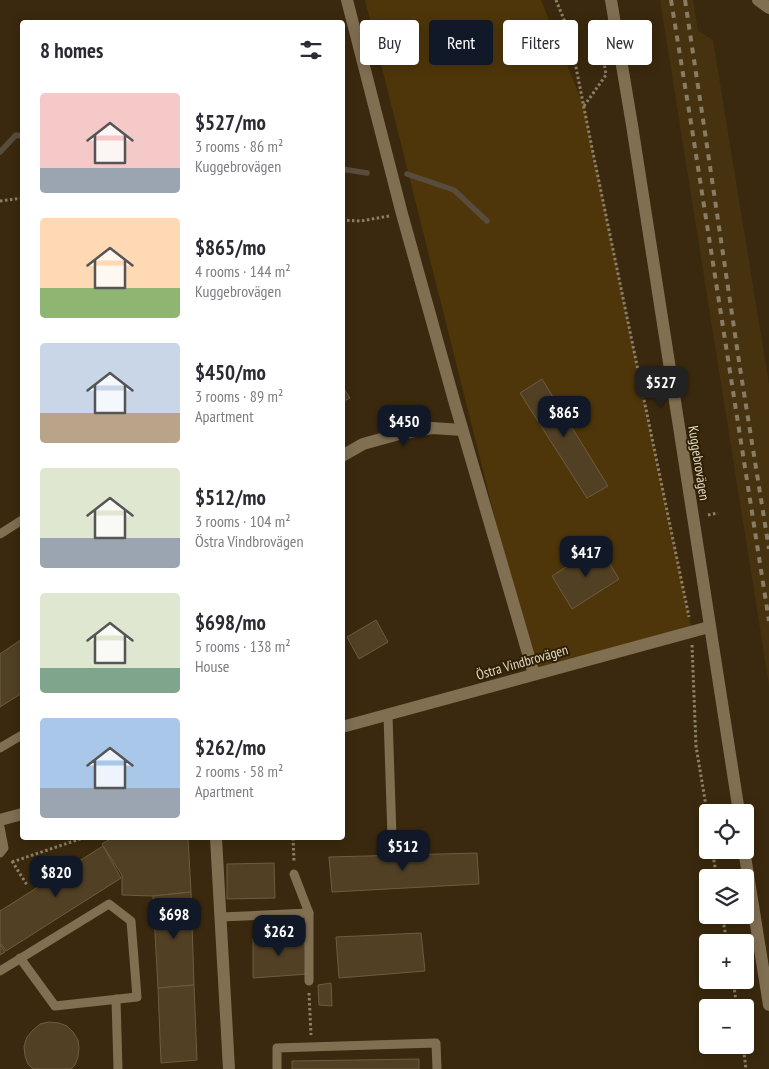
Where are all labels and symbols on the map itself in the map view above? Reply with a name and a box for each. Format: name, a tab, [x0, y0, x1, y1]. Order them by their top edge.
pin: $527	[631, 366, 691, 408]
pin: $865	[534, 396, 594, 438]
pin: $450	[374, 404, 434, 447]
street label: Kuggebrovägen	[684, 424, 714, 502]
pin: $417	[556, 536, 616, 578]
street label: Östra Vindbrovägen	[474, 640, 570, 684]
pin: $512	[373, 830, 433, 872]
pin: $820	[26, 856, 86, 898]
pin: $698	[144, 898, 204, 940]
pin: $262	[249, 914, 309, 957]

